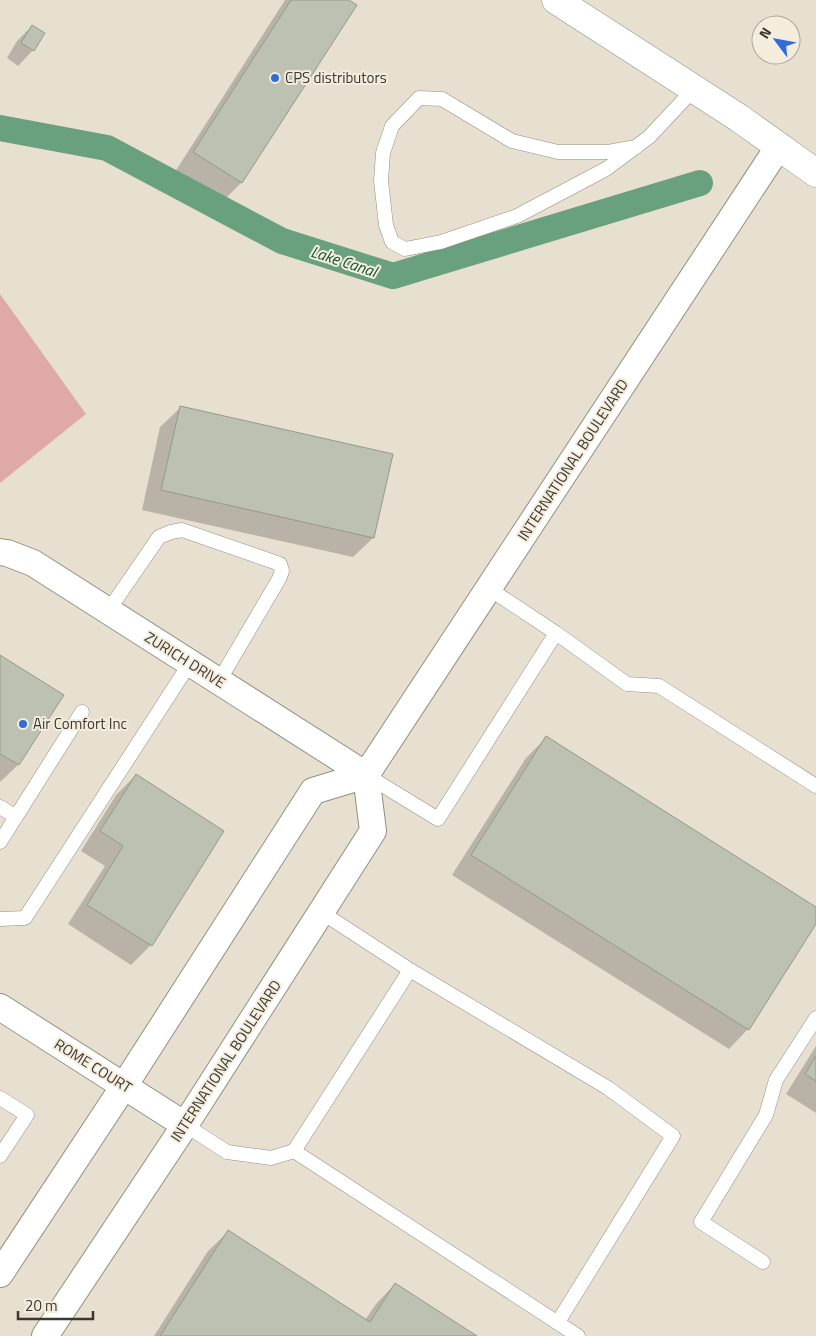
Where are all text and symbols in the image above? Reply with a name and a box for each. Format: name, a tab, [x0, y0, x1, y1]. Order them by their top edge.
north arrow	[751, 15, 801, 65]
text: N	[753, 23, 776, 43]
place label: CPS distributors	[285, 66, 387, 89]
marker: CPS distributors	[269, 72, 281, 84]
water label: Lake Canal	[308, 239, 381, 283]
street label: INTERNATIONAL BOULEVARD	[511, 374, 634, 545]
street label: ZURICH DRIVE	[140, 625, 230, 694]
place label: Air Comfort Inc	[33, 712, 127, 735]
marker: Air Comfort Inc	[17, 718, 29, 730]
street label: INTERNATIONAL BOULEVARD	[164, 975, 287, 1146]
street label: ROME COURT	[50, 1033, 137, 1099]
scale bar	[18, 1288, 92, 1320]
text: 20 m	[25, 1294, 58, 1317]

